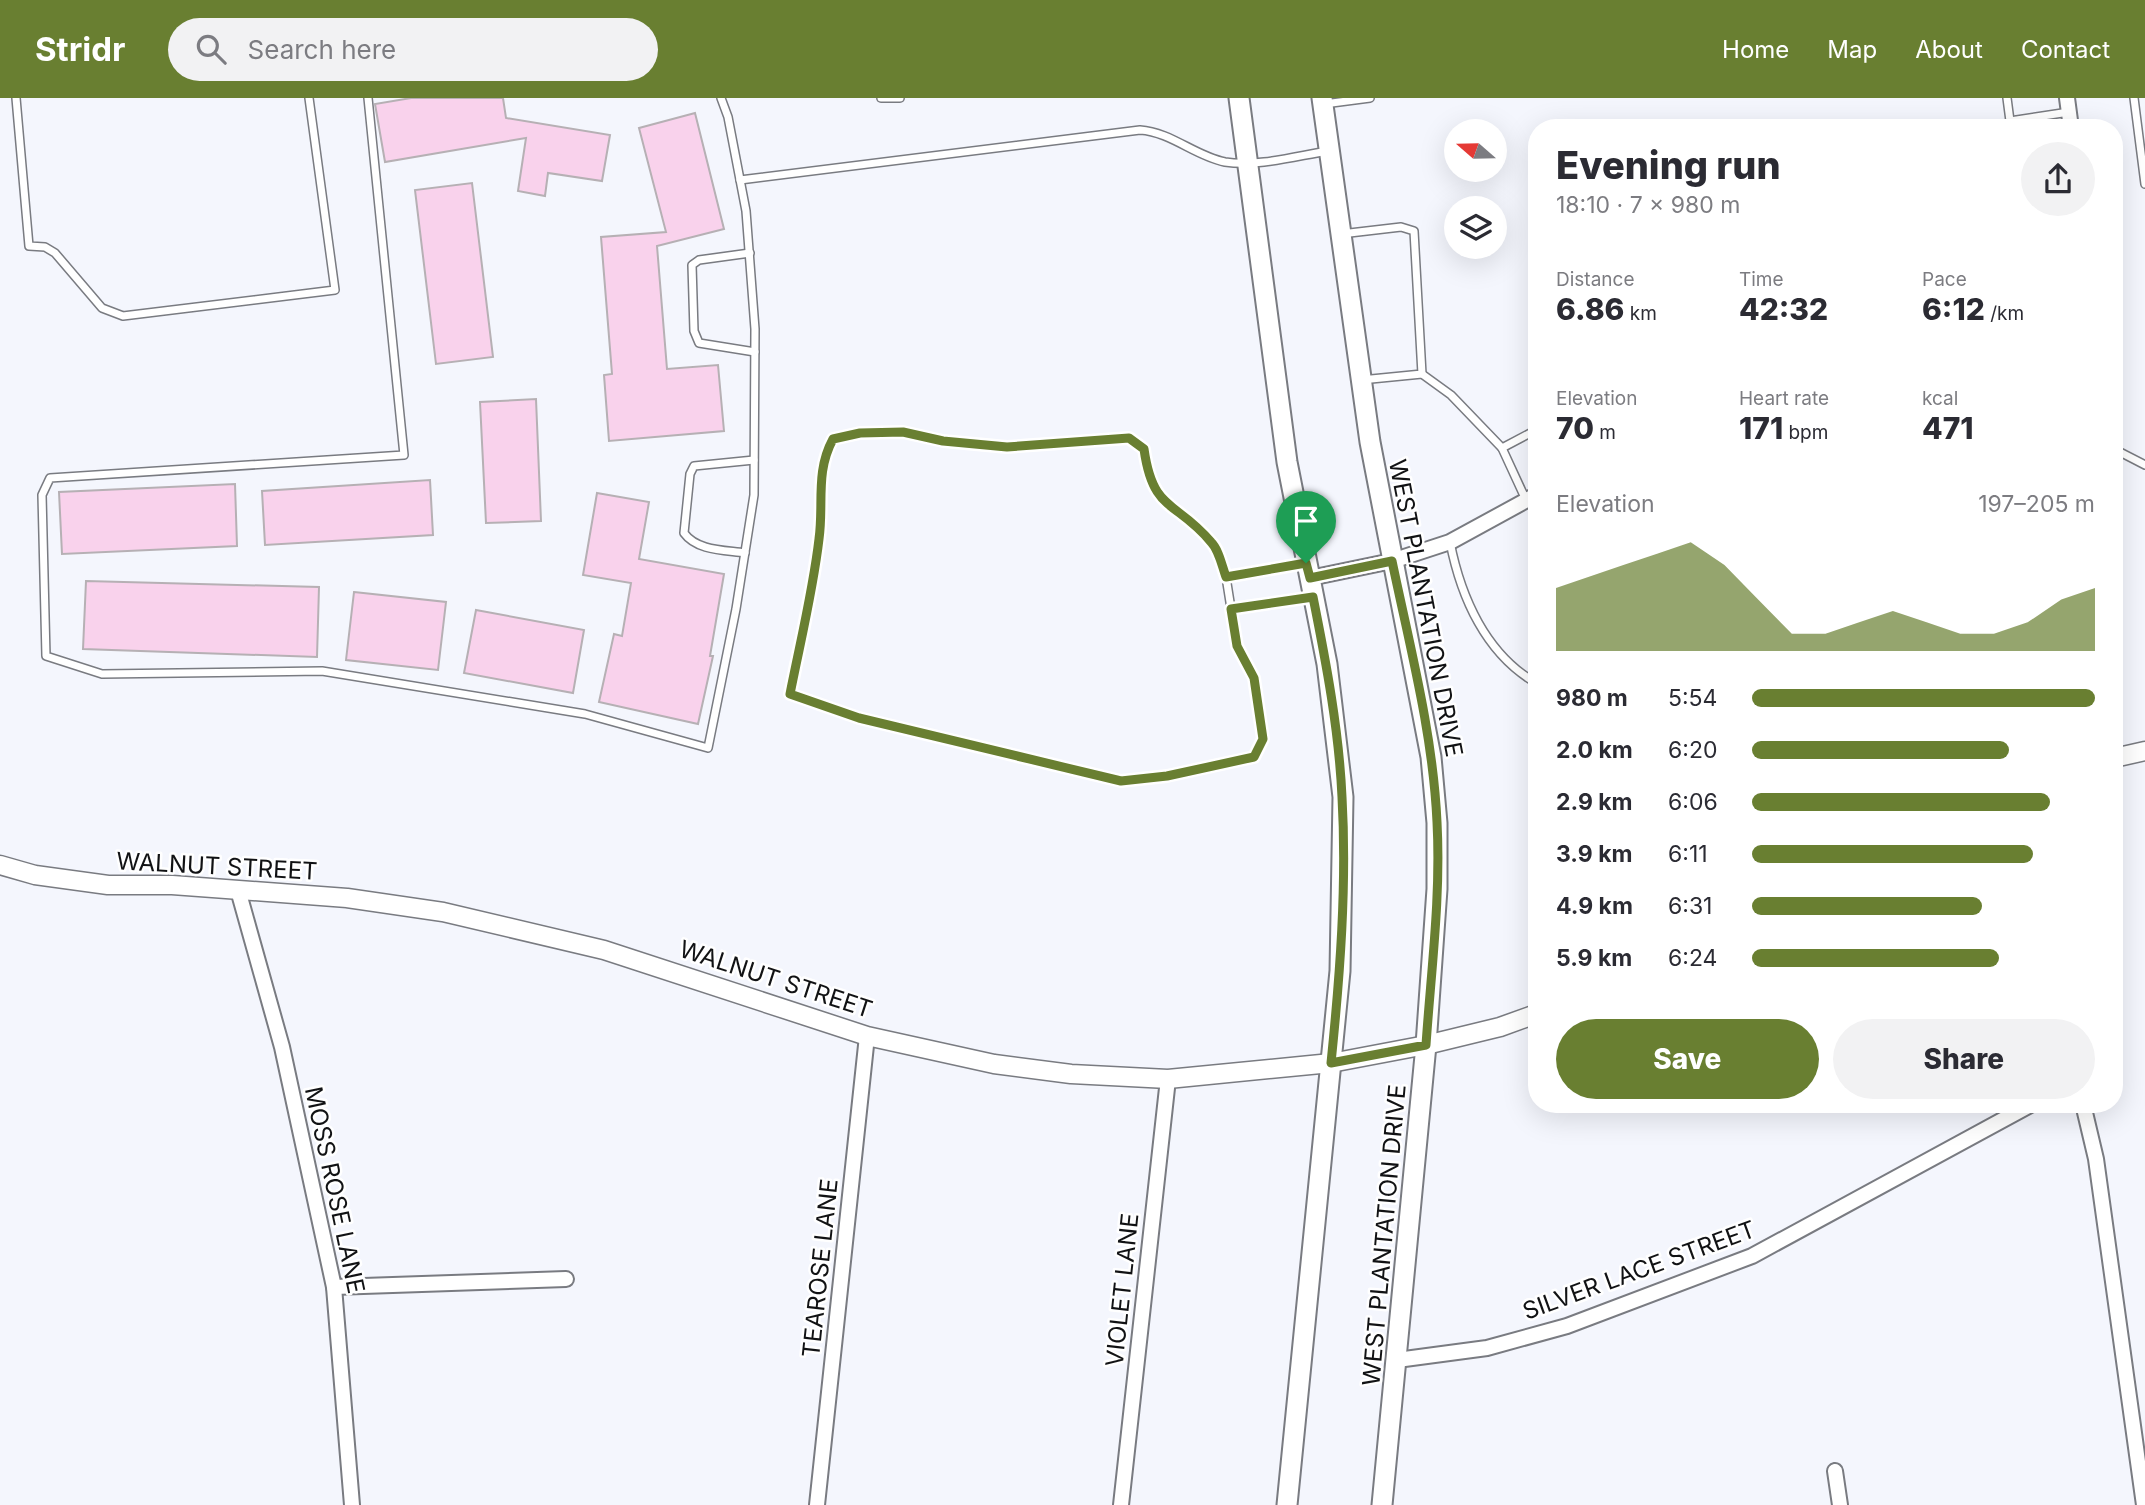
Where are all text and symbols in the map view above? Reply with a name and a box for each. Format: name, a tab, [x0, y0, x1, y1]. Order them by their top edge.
search box	[168, 18, 658, 81]
text: Stridr	[35, 29, 126, 69]
icon: search	[192, 30, 230, 68]
text: Search here	[248, 34, 396, 65]
text: Home	[1722, 35, 1789, 64]
text: Map	[1827, 35, 1877, 64]
text: About	[1915, 35, 1983, 64]
text: Contact	[2021, 35, 2110, 64]
north arrow	[1444, 119, 1507, 182]
map controls	[1444, 119, 1507, 259]
text: Evening run	[1556, 142, 1781, 188]
button: share	[2021, 142, 2095, 216]
text: 18:10 · 7 × 980 m	[1556, 191, 1740, 219]
button: layers	[1444, 196, 1507, 259]
text: Distance	[1556, 268, 1634, 291]
text: Time	[1739, 268, 1784, 291]
text: Pace	[1922, 268, 1967, 291]
text: 6.86	[1556, 291, 1624, 327]
text: 42:32	[1739, 291, 1828, 327]
text: 6:12	[1922, 291, 1985, 327]
text: km	[1624, 302, 1657, 325]
text: /km	[1985, 302, 2024, 325]
text: Elevation	[1556, 387, 1637, 410]
text: Heart rate	[1739, 387, 1829, 410]
text: kcal	[1922, 387, 1958, 410]
text: 70	[1556, 410, 1594, 446]
text: 171	[1739, 410, 1783, 446]
text: 471	[1922, 410, 1974, 446]
text: m	[1594, 421, 1616, 444]
text: bpm	[1783, 421, 1828, 444]
street label: WEST PLANTATION DRIVE	[1383, 457, 1469, 759]
text: Elevation	[1556, 490, 1655, 518]
text: 197–205 m	[1978, 490, 2095, 518]
pin	[1276, 491, 1336, 563]
icon: arrive	[1287, 502, 1325, 540]
text: 980 m	[1556, 684, 1628, 712]
text: 5:54	[1668, 684, 1717, 712]
text: 2.0 km	[1556, 736, 1633, 764]
text: 6:20	[1668, 736, 1717, 764]
text: 2.9 km	[1556, 788, 1633, 816]
text: 6:06	[1668, 788, 1718, 816]
text: 3.9 km	[1556, 840, 1632, 868]
text: 6:11	[1668, 840, 1708, 868]
street label: WALNUT STREET	[116, 846, 318, 886]
text: 4.9 km	[1556, 892, 1633, 920]
text: 6:31	[1668, 892, 1712, 920]
street label: WALNUT STREET	[676, 934, 876, 1024]
text: 5.9 km	[1556, 944, 1632, 972]
text: 6:24	[1668, 944, 1717, 972]
button: Save	[1556, 1019, 1819, 1099]
button: Share	[1833, 1019, 2095, 1099]
street label: WEST PLANTATION DRIVE	[1356, 1083, 1412, 1387]
street label: MOSS ROSE LANE	[299, 1084, 371, 1296]
street label: TEAROSE LANE	[796, 1177, 844, 1359]
street label: VIOLET LANE	[1100, 1212, 1144, 1368]
street label: SILVER LACE STREET	[1519, 1214, 1759, 1326]

